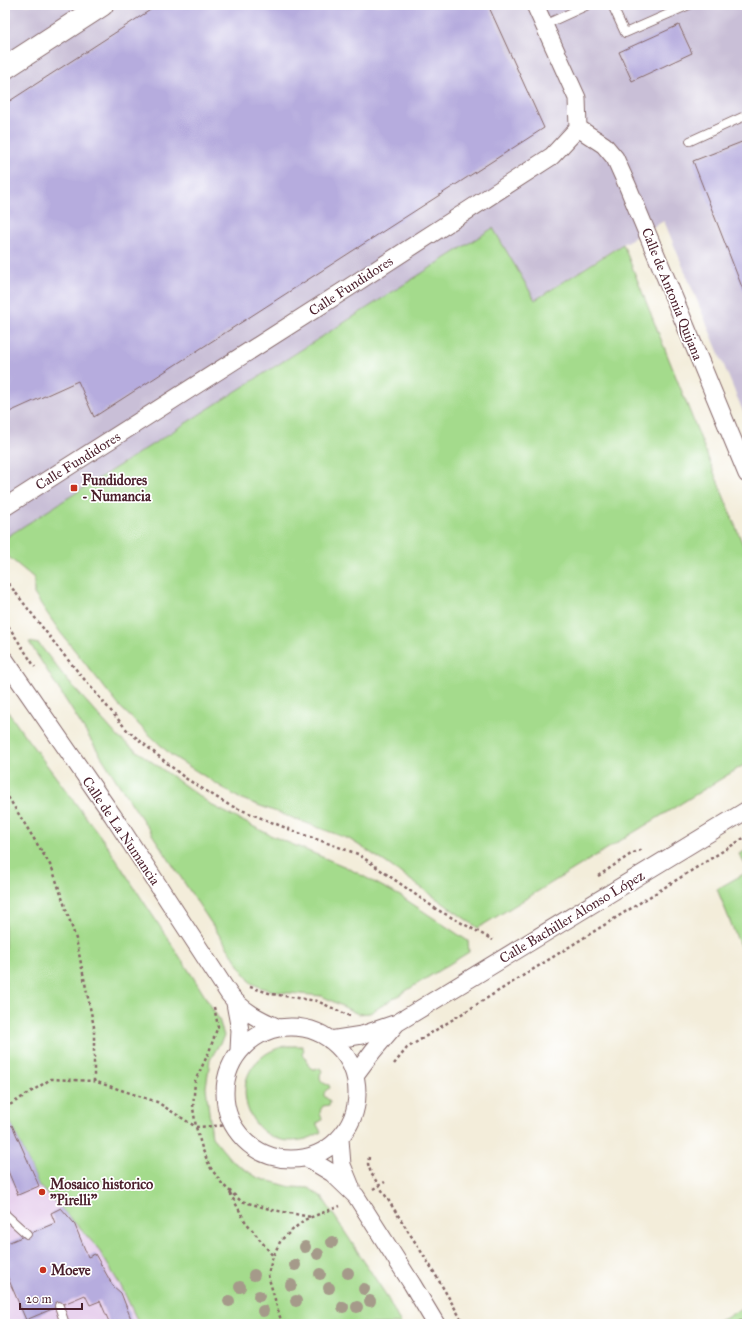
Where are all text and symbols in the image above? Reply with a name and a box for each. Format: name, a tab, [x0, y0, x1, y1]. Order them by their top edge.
street label: Calle de Antonia Quijana	[638, 225, 706, 363]
street label: Calle Fundidores	[306, 252, 396, 320]
street label: Calle Fundidores	[32, 428, 124, 494]
place label: Fundidores - Numancia	[82, 472, 152, 505]
marker: Fundidores - Numancia	[69, 483, 79, 493]
street label: Calle de La Numancia	[78, 774, 164, 888]
street label: Calle Bachiller Alonso López	[496, 867, 648, 967]
place label: Mosaico historico "Pirelli"	[50, 1176, 153, 1209]
marker: Mosaico historico "Pirelli"	[37, 1187, 47, 1197]
place label: Moeve	[51, 1262, 91, 1279]
marker: Moeve	[38, 1265, 48, 1275]
scale bar	[20, 1285, 82, 1311]
text: 20 m	[26, 1292, 52, 1306]

